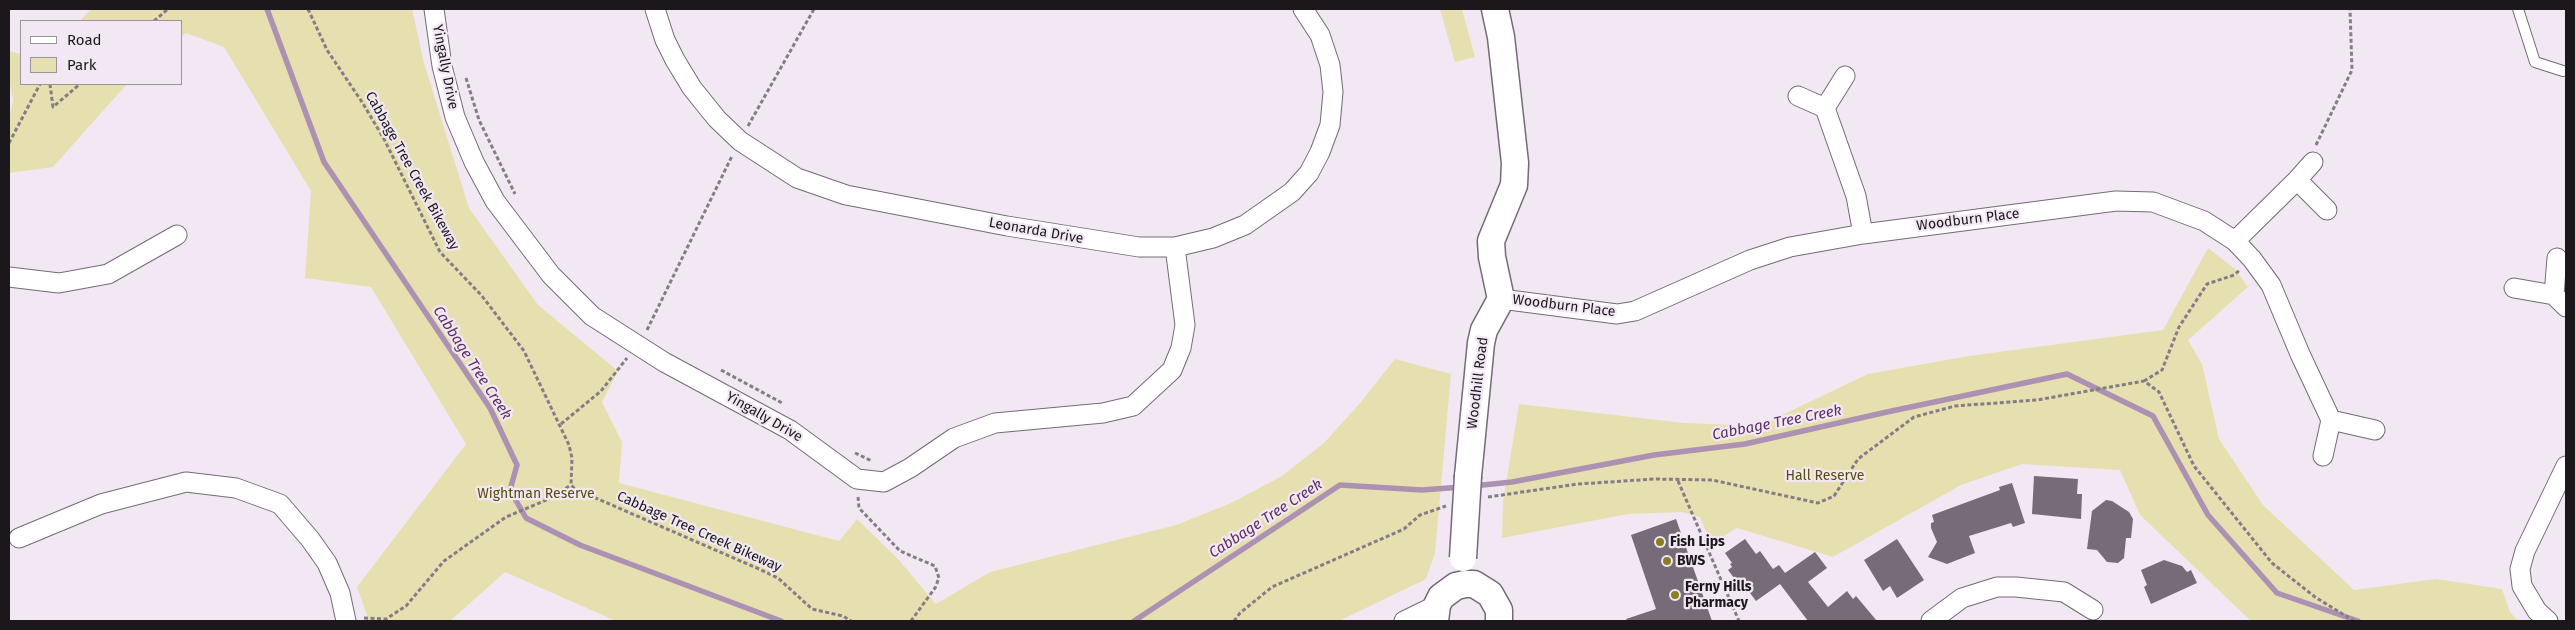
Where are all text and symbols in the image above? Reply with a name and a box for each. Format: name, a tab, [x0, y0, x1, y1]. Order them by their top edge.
legend	[20, 20, 182, 85]
street label: Yingally Drive	[429, 23, 461, 111]
text: Road	[67, 31, 102, 49]
text: Park	[67, 56, 97, 74]
street label: Cabbage Tree Creek Bikeway	[361, 89, 463, 253]
street label: Woodburn Place	[1916, 205, 2020, 235]
street label: Leonarda Drive	[987, 214, 1085, 248]
street label: Woodburn Place	[1512, 291, 1616, 321]
water label: Cabbage Tree Creek	[429, 303, 515, 423]
street label: Woodhill Road	[1464, 336, 1492, 430]
street label: Yingally Drive	[723, 388, 805, 446]
water label: Cabbage Tree Creek	[1711, 402, 1843, 444]
park label: Hall Reserve	[1786, 468, 1864, 484]
water label: Cabbage Tree Creek	[1206, 476, 1326, 562]
park label: Wightman Reserve	[477, 486, 595, 502]
street label: Cabbage Tree Creek Bikeway	[614, 488, 784, 576]
place label: Fish Lips	[1670, 534, 1725, 550]
marker: Fish Lips	[1654, 536, 1666, 548]
place label: BWS	[1677, 553, 1705, 569]
marker: BWS	[1661, 555, 1673, 567]
place label: Ferny Hills Pharmacy	[1685, 579, 1752, 612]
marker: Ferny Hills Pharmacy	[1669, 589, 1681, 601]

